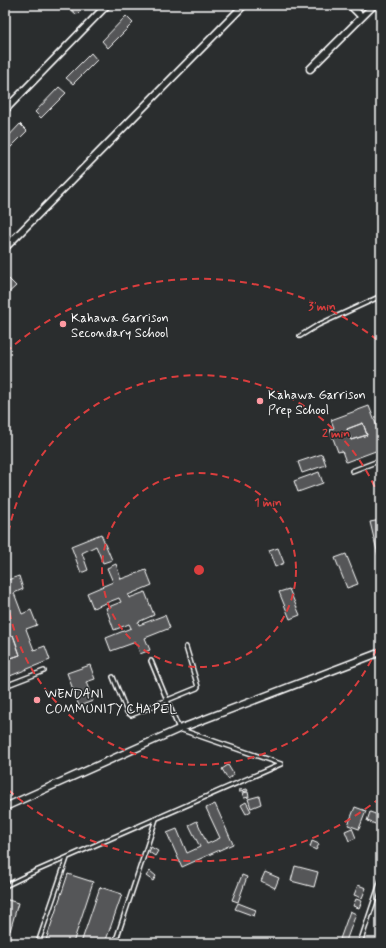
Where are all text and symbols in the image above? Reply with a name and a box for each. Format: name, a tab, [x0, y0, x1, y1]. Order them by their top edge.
text: 3 min	[308, 299, 336, 315]
place label: Kahawa Garrison Secondary School	[71, 310, 169, 342]
marker: Kahawa Garrison Secondary School	[58, 319, 68, 329]
place label: Kahawa Garrison Prep School	[268, 387, 366, 419]
marker: Kahawa Garrison Prep School	[255, 396, 265, 406]
text: 2 min	[322, 426, 350, 442]
text: 1 min	[254, 495, 282, 511]
centre of rings	[192, 563, 206, 577]
place label: WENDANI COMMUNITY CHAPEL	[45, 686, 177, 718]
marker: WENDANI COMMUNITY CHAPEL	[32, 695, 42, 705]

